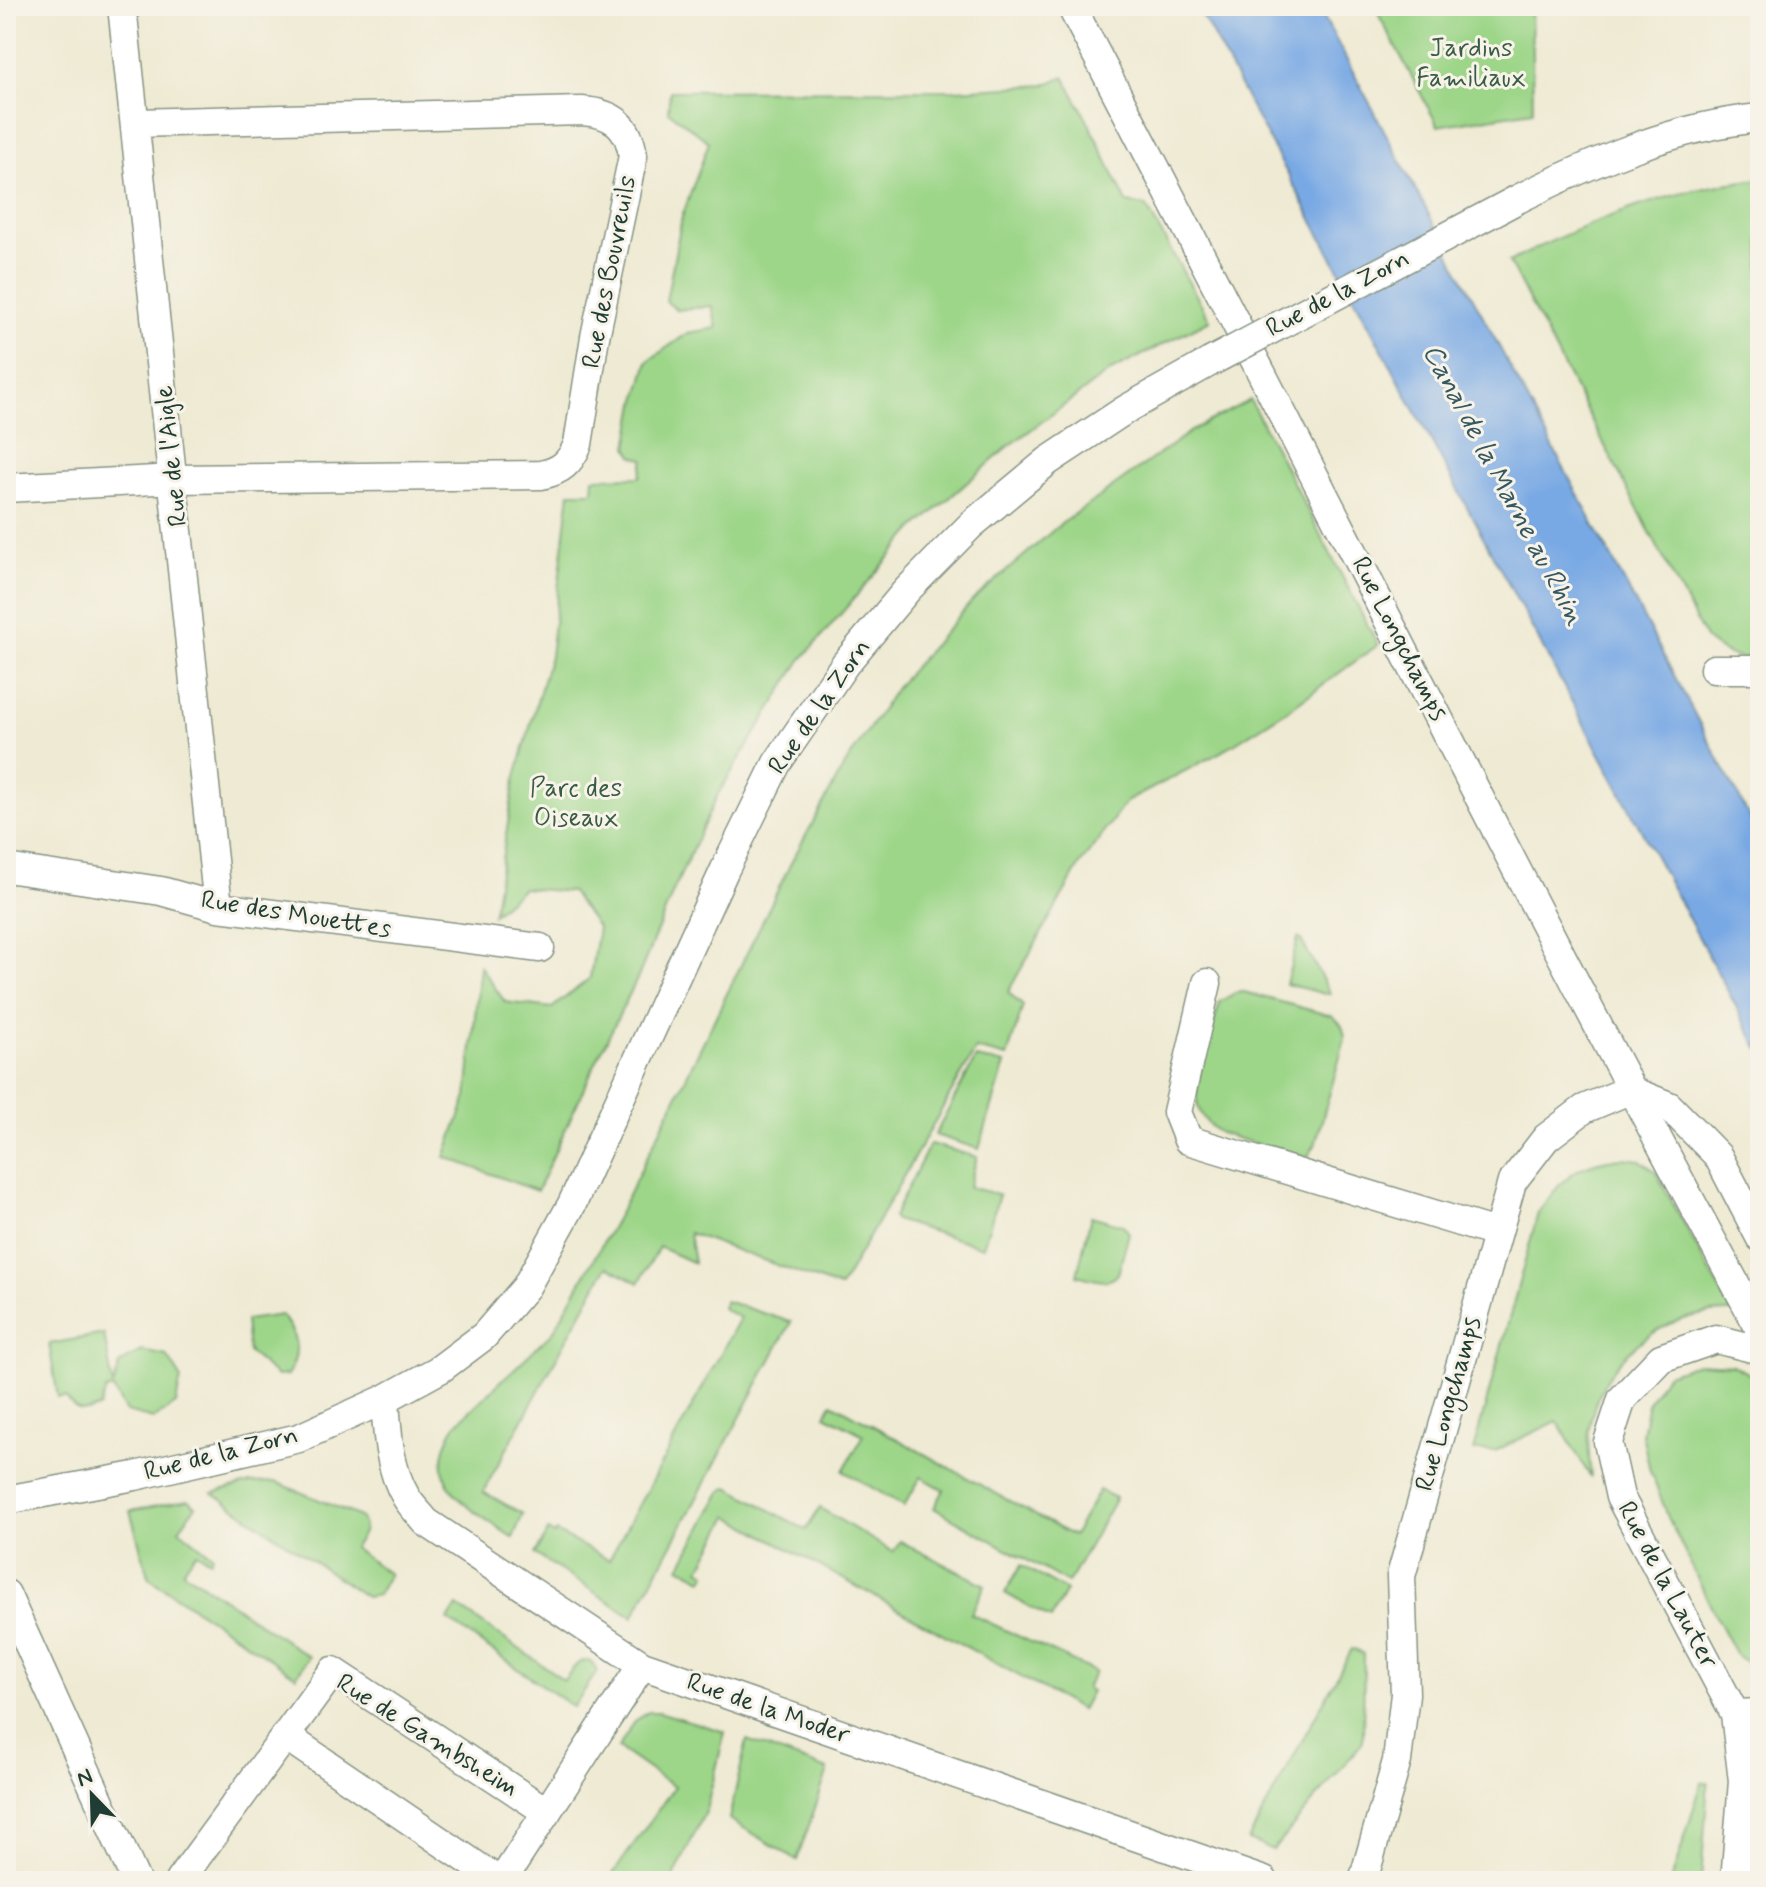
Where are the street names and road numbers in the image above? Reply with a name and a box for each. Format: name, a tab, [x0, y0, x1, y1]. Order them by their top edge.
street label: Rue des Bouvreuils	[575, 173, 645, 371]
street label: Rue de la Zorn	[1260, 242, 1416, 346]
street label: Rue de l'Aigle	[148, 384, 196, 528]
street label: Rue Longchamps	[1341, 551, 1455, 728]
street label: Rue de la Zorn	[761, 633, 879, 781]
street label: Rue des Mouettes	[199, 883, 393, 947]
street label: Rue Longchamps	[1408, 1313, 1492, 1496]
street label: Rue de la Zorn	[140, 1418, 302, 1490]
street label: Rue de la Lauter	[1609, 1496, 1725, 1675]
street label: Rue de la Moder	[682, 1665, 854, 1753]
street label: Rue de Gambsheim	[329, 1666, 525, 1806]

